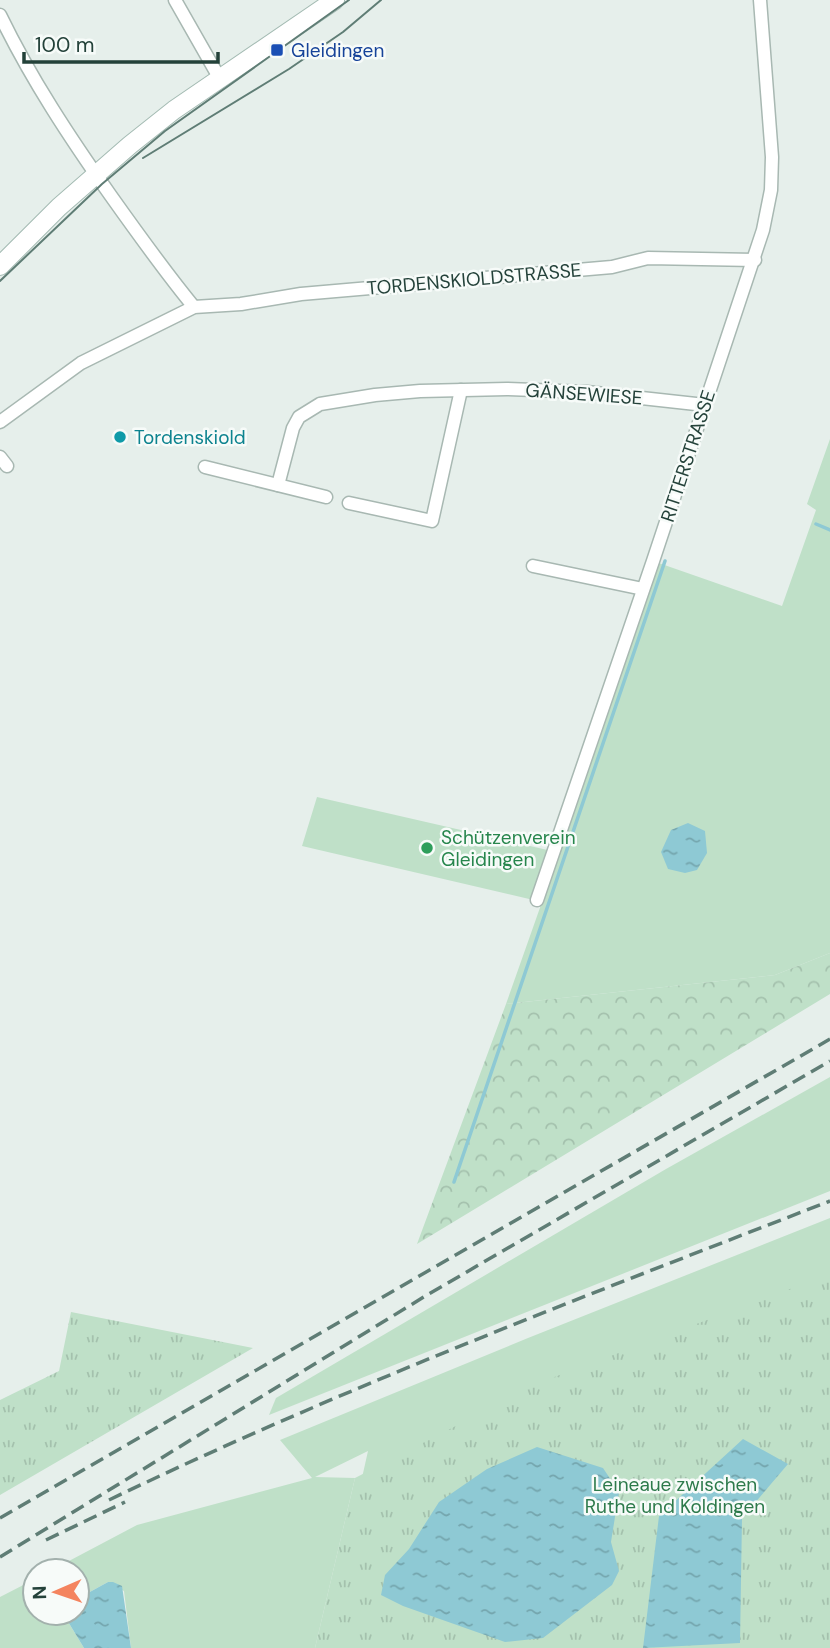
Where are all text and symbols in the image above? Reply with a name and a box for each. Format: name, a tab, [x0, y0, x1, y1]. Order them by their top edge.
scale bar	[24, 21, 219, 65]
text: 100 m	[35, 31, 95, 59]
place label: Gleidingen	[291, 38, 384, 63]
marker: Gleidingen	[269, 42, 285, 58]
street label: TORDENSKIOLDSTRASSE	[366, 257, 582, 301]
street label: GÄNSEWIESE	[525, 377, 643, 411]
street label: RITTERSTRASSE	[655, 387, 721, 525]
place label: Tordenskiold	[134, 425, 246, 450]
marker: Tordenskiold	[112, 429, 128, 445]
place label: Schützenverein Gleidingen	[441, 825, 576, 872]
marker: Schützenverein Gleidingen	[419, 840, 435, 856]
park label: Leineaue zwischen Ruthe und Koldingen	[585, 1472, 765, 1519]
north arrow	[21, 1557, 91, 1627]
text: N	[27, 1585, 52, 1600]

